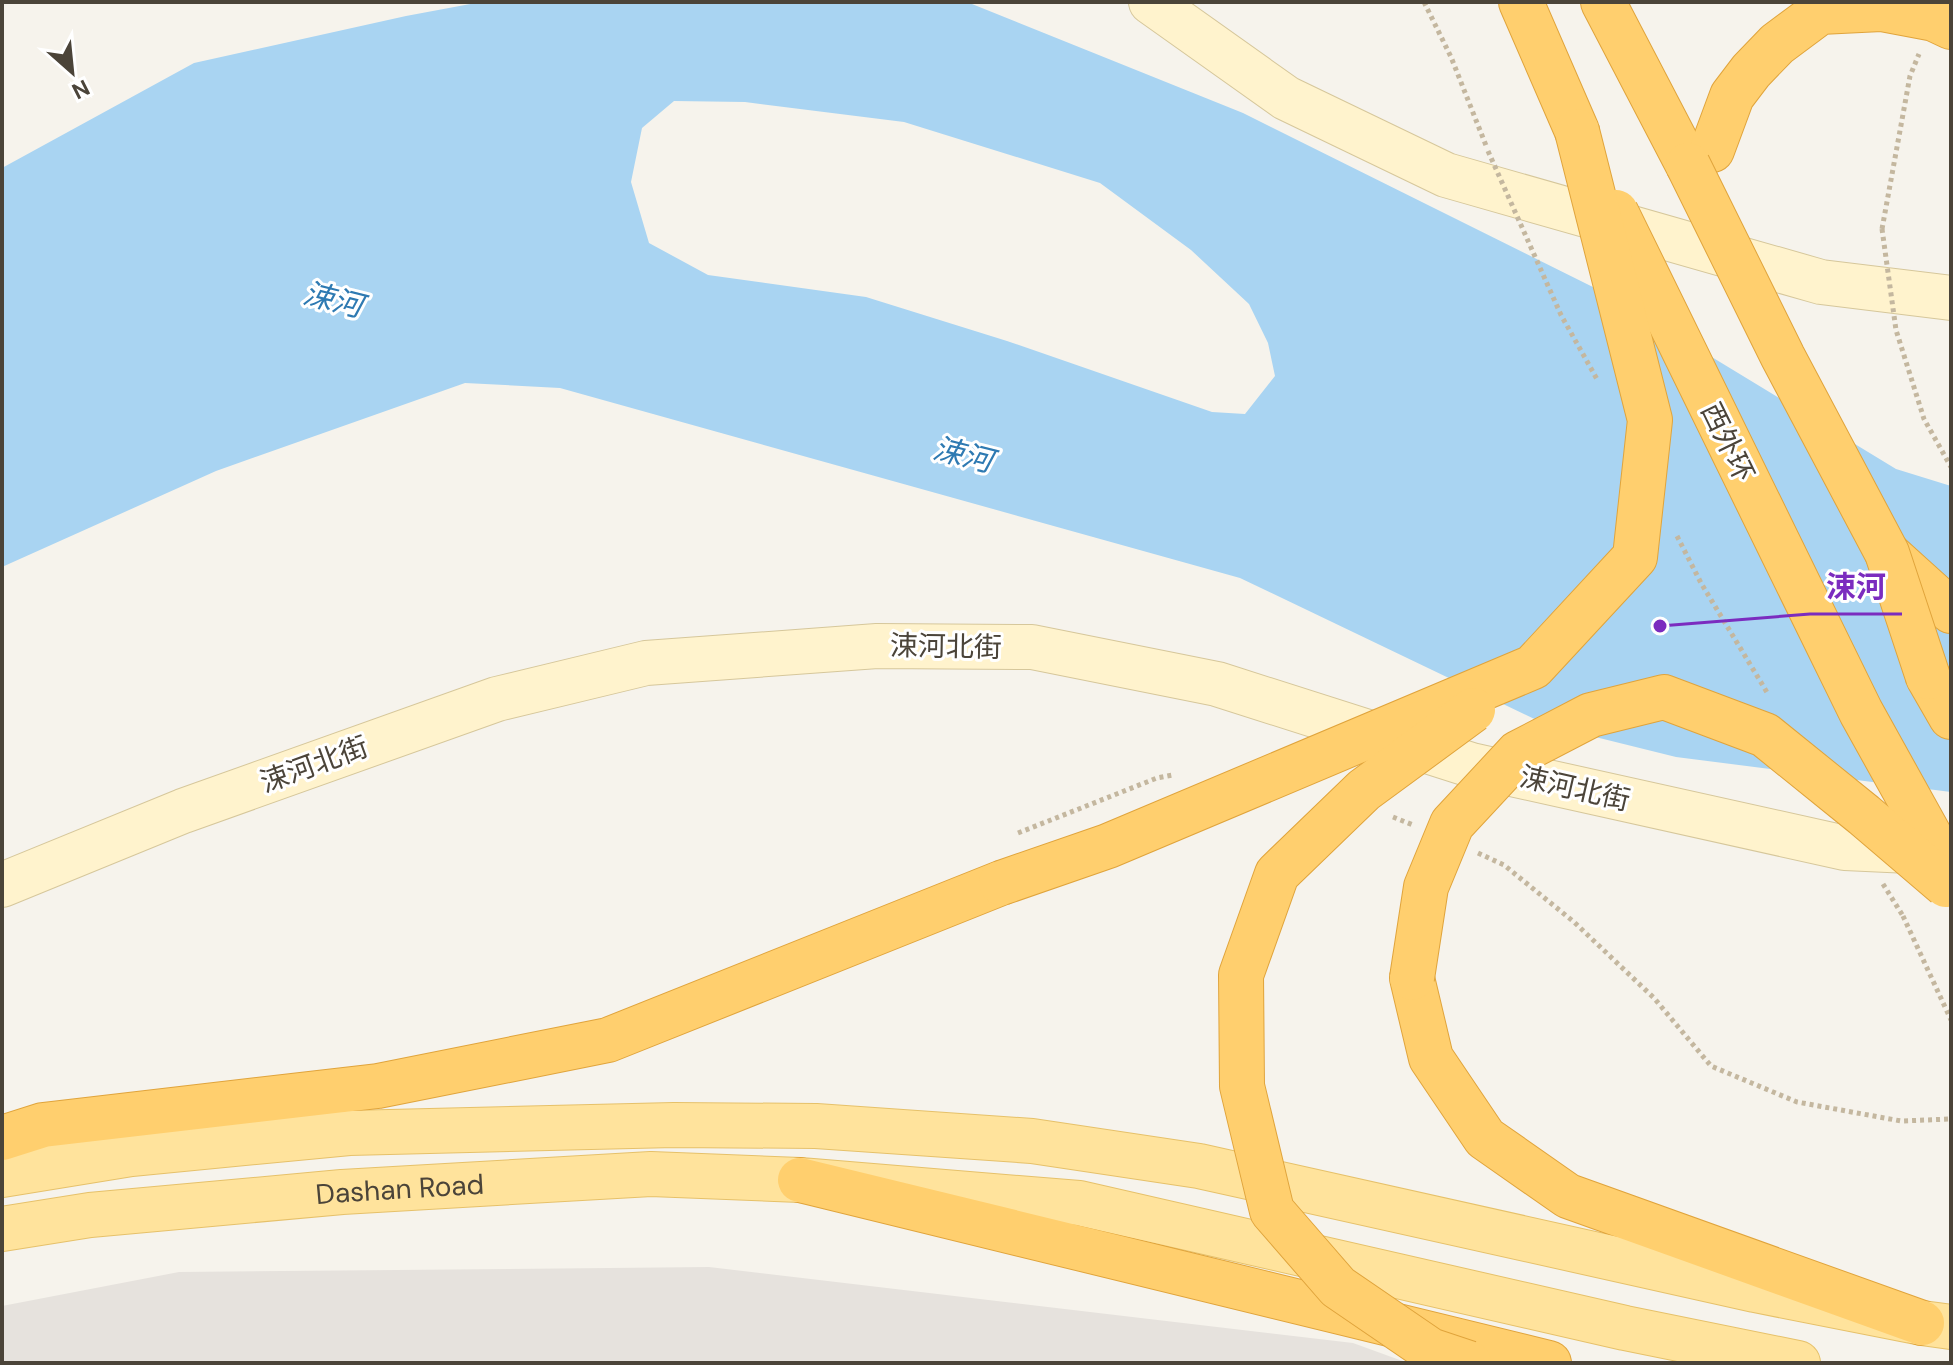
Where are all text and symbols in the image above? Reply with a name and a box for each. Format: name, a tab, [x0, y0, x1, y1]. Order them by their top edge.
north arrow	[32, 32, 112, 112]
text: N	[67, 73, 95, 106]
water label: 涑河	[299, 273, 372, 327]
street label: 西外环	[1693, 396, 1763, 488]
water label: 涑河	[929, 428, 1002, 482]
callout: 涑河	[1810, 560, 1902, 614]
text: 涑河	[1826, 567, 1886, 606]
street label: 涑河北街	[890, 627, 1002, 666]
street label: 涑河北街	[255, 728, 373, 801]
street label: 涑河北街	[1516, 758, 1634, 819]
street label: Dashan Road	[314, 1166, 485, 1213]

